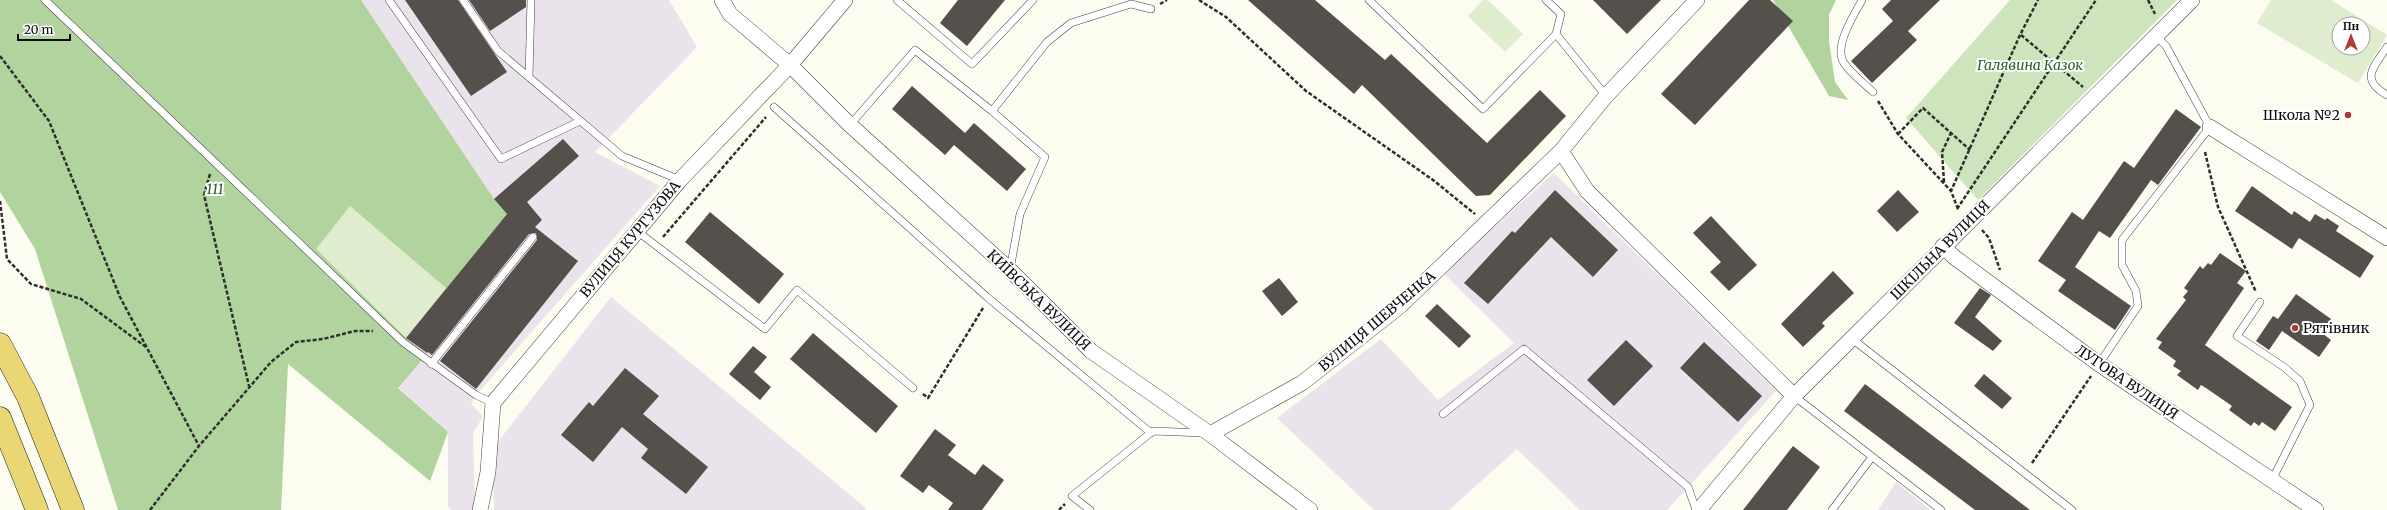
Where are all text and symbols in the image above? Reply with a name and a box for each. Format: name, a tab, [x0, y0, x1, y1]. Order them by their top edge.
scale bar	[18, 16, 70, 42]
north arrow	[2331, 16, 2371, 56]
text: Пн	[2343, 19, 2360, 33]
text: 20 m	[24, 22, 53, 37]
park label: Галявина Казок	[1977, 56, 2083, 74]
place label: Школа №2	[2263, 106, 2340, 124]
marker: Школа №2	[2343, 110, 2353, 120]
street label: ВУЛИЦЯ КУРГУЗОВА	[576, 177, 684, 301]
park label: 111	[206, 180, 224, 198]
street label: ШКІЛЬНА ВУЛИЦЯ	[1886, 196, 1994, 304]
street label: КИЇВСЬКА ВУЛИЦЯ	[983, 246, 1095, 354]
street label: ВУЛИЦЯ ШЕВЧЕНКА	[1315, 267, 1439, 375]
place label: Рятівник	[2303, 319, 2369, 337]
marker: Рятівник	[2290, 323, 2300, 333]
street label: ЛУГОВА ВУЛИЦЯ	[2072, 341, 2182, 423]

